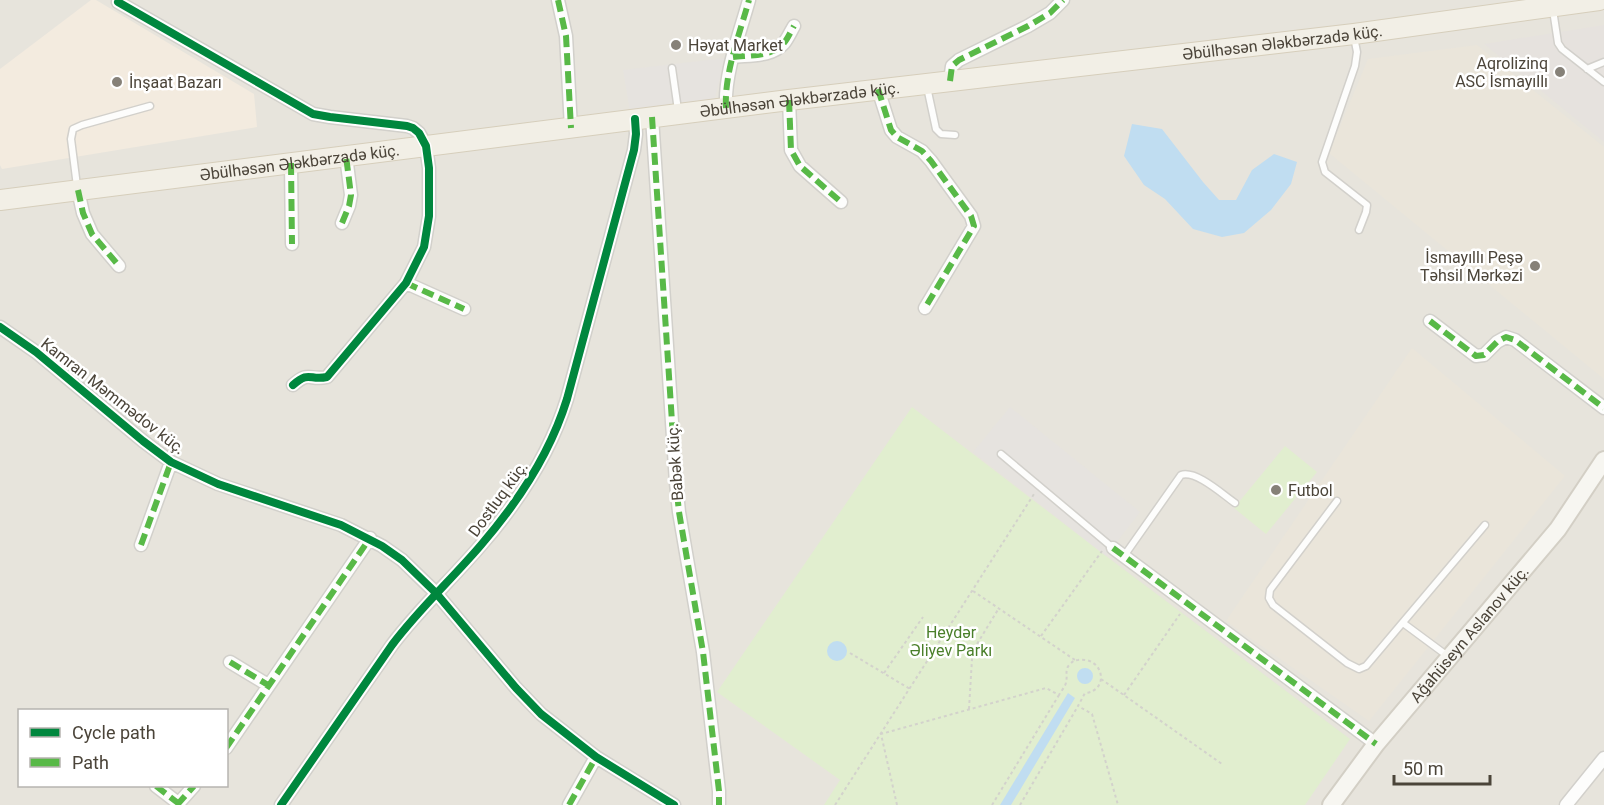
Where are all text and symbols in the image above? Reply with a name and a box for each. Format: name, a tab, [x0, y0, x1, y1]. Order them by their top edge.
street label: Əbülhəsən Ələkbərzadə küç.	[1181, 21, 1384, 63]
place label: Həyat Market	[688, 36, 783, 55]
marker: Həyat Market	[669, 38, 683, 52]
place label: Aqrolizinq ASC İsmayıllı	[1455, 54, 1548, 91]
marker: Aqrolizinq ASC İsmayıllı	[1553, 65, 1567, 79]
place label: İnşaat Bazarı	[129, 73, 222, 92]
marker: İnşaat Bazarı	[110, 75, 124, 89]
street label: Əbülhəsən Ələkbərzadə küç.	[698, 78, 901, 121]
street label: Əbülhəsən Ələkbərzadə küç.	[198, 140, 401, 184]
place label: İsmayıllı Peşə Təhsil Mərkəzi	[1420, 248, 1523, 285]
marker: İsmayıllı Peşə Təhsil Mərkəzi	[1528, 259, 1542, 273]
street label: Kamran Məmmədov küç.	[37, 334, 189, 458]
street label: Babək küç.	[663, 423, 687, 501]
street label: Dostluq küç.	[464, 458, 532, 540]
place label: Futbol	[1288, 481, 1333, 500]
marker: Futbol	[1269, 483, 1283, 497]
street label: Ağahüseyn Aslanov küç.	[1406, 562, 1532, 706]
park label: Heydər Əliyev Parkı	[910, 623, 992, 660]
legend	[18, 709, 228, 787]
text: Cycle path	[72, 722, 156, 743]
scale bar	[1394, 748, 1490, 786]
text: Path	[72, 752, 109, 773]
text: 50 m	[1403, 758, 1443, 779]

